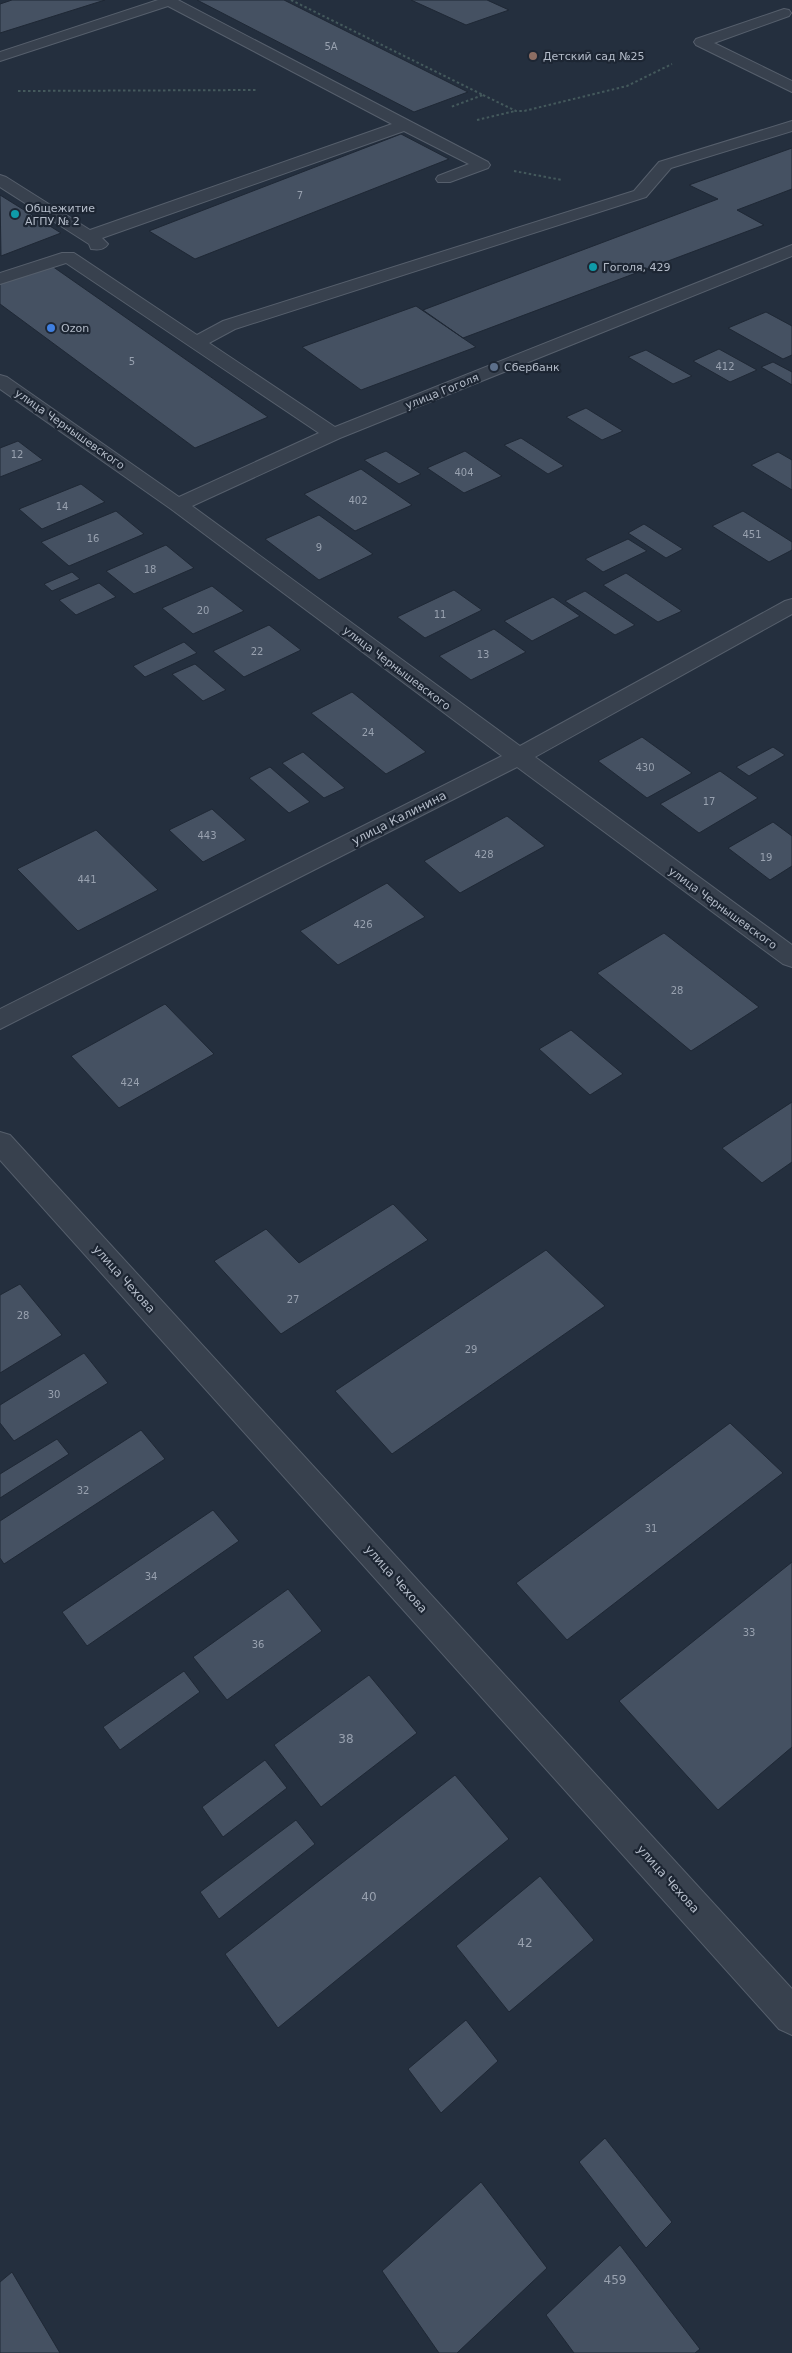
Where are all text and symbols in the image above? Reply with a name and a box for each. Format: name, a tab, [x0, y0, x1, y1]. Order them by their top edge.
house number: 5А	[324, 41, 338, 52]
marker: Детский сад №25	[527, 50, 539, 62]
place label: Детский сад №25	[543, 50, 645, 63]
house number: 7	[297, 190, 303, 201]
place label: Общежитие АГПУ № 2	[25, 202, 95, 228]
marker: Общежитие АГПУ № 2	[9, 208, 21, 220]
marker: Гоголя, 429	[587, 261, 599, 273]
place label: Гоголя, 429	[603, 261, 671, 274]
marker: Ozon	[45, 322, 57, 334]
place label: Ozon	[61, 322, 89, 335]
house number: 5	[129, 356, 135, 367]
marker: Сбербанк	[488, 361, 500, 373]
place label: Сбербанк	[504, 361, 560, 374]
house number: 412	[715, 361, 735, 372]
street label: улица Гоголя	[404, 371, 481, 412]
street label: улица Чернышевского	[12, 387, 127, 472]
house number: 12	[11, 449, 23, 460]
house number: 404	[454, 467, 474, 478]
house number: 402	[348, 495, 368, 506]
house number: 14	[56, 501, 68, 512]
house number: 451	[742, 529, 762, 540]
house number: 16	[87, 533, 99, 544]
house number: 9	[316, 542, 322, 553]
house number: 18	[144, 564, 156, 575]
house number: 20	[197, 605, 209, 616]
house number: 11	[434, 609, 446, 620]
street label: улица Чернышевского	[341, 624, 453, 713]
house number: 22	[251, 646, 263, 657]
house number: 13	[477, 649, 489, 660]
house number: 24	[362, 727, 374, 738]
house number: 430	[635, 762, 655, 773]
street label: улица Калинина	[349, 788, 449, 848]
house number: 17	[703, 796, 715, 807]
house number: 443	[197, 830, 217, 841]
house number: 428	[474, 849, 494, 860]
house number: 19	[760, 852, 772, 863]
street label: улица Чернышевского	[666, 865, 780, 952]
house number: 441	[77, 874, 97, 885]
house number: 426	[353, 919, 373, 930]
house number: 28	[671, 985, 683, 996]
house number: 424	[120, 1077, 140, 1088]
street label: улица Чехова	[90, 1242, 158, 1316]
house number: 27	[287, 1294, 299, 1305]
house number: 28	[17, 1310, 29, 1321]
house number: 29	[465, 1344, 477, 1355]
house number: 30	[48, 1389, 60, 1400]
house number: 32	[77, 1485, 89, 1496]
house number: 31	[645, 1523, 657, 1534]
street label: улица Чехова	[362, 1542, 430, 1616]
house number: 34	[145, 1571, 157, 1582]
house number: 33	[743, 1627, 755, 1638]
house number: 36	[252, 1639, 264, 1650]
house number: 38	[338, 1732, 354, 1746]
street label: улица Чехова	[634, 1842, 702, 1916]
house number: 40	[361, 1890, 377, 1904]
house number: 42	[517, 1936, 533, 1950]
house number: 459	[604, 2273, 626, 2287]

